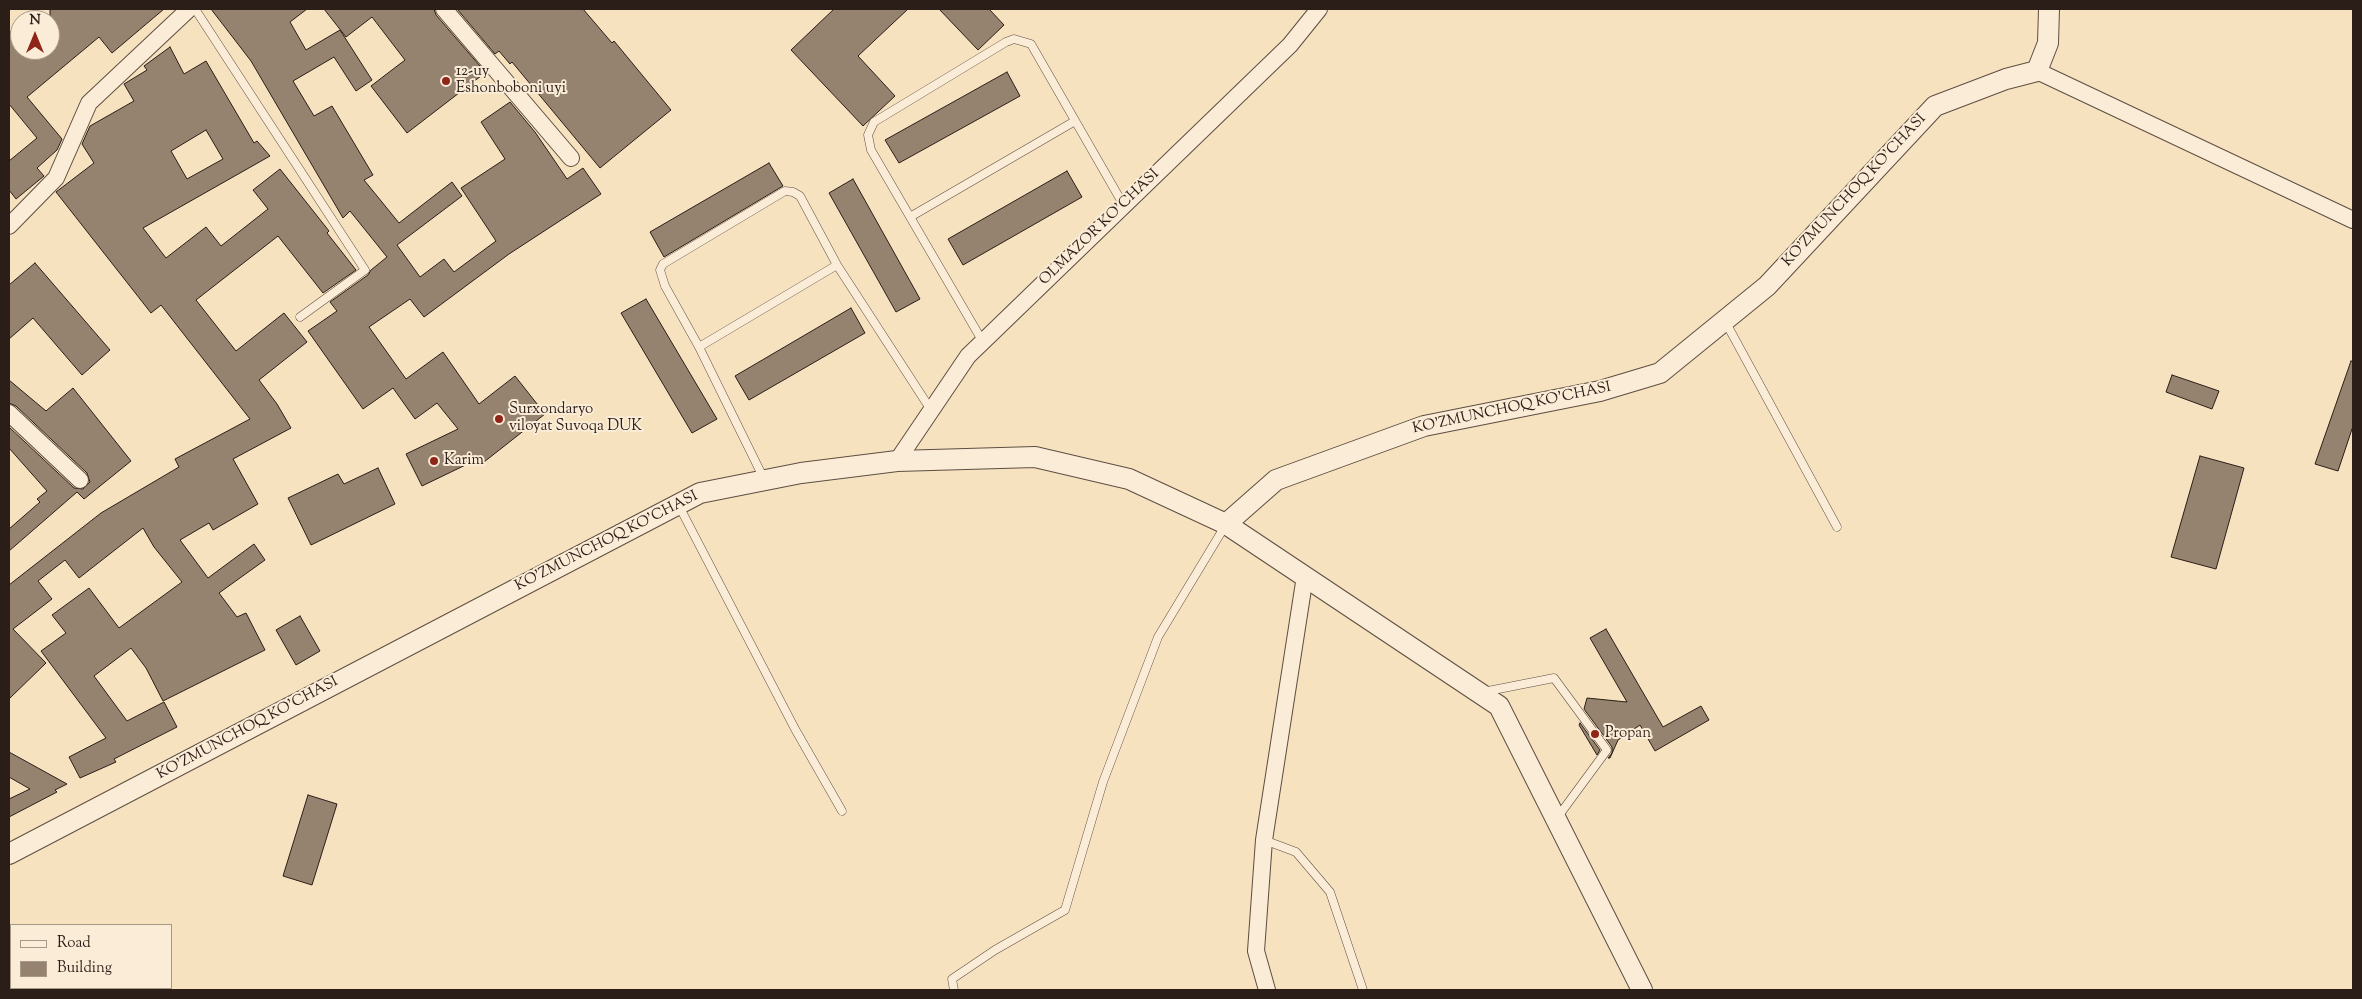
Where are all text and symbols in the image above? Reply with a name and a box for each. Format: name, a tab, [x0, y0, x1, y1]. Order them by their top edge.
north arrow	[10, 10, 60, 60]
text: N	[29, 11, 41, 31]
place label: 12-uy Eshonboboni uyi	[456, 63, 566, 98]
marker: 12-uy Eshonboboni uyi	[440, 75, 452, 87]
street label: KO'ZMUNCHOQ KO'CHASI	[1779, 111, 1931, 271]
street label: OLMAZOR KO'CHASI	[1036, 166, 1164, 290]
street label: KO'ZMUNCHOQ KO'CHASI	[1411, 379, 1613, 439]
place label: Surxondaryo viloyat Suvoqa DUK	[509, 401, 642, 436]
marker: Surxondaryo viloyat Suvoqa DUK	[493, 413, 505, 425]
place label: Karim	[444, 452, 484, 470]
marker: Karim	[428, 455, 440, 467]
street label: KO'ZMUNCHOQ KO'CHASI	[513, 488, 701, 596]
street label: KO'ZMUNCHOQ KO'CHASI	[154, 673, 342, 785]
place label: Propan	[1605, 725, 1651, 743]
marker: Propan	[1589, 728, 1601, 740]
legend	[10, 924, 172, 989]
text: Road	[57, 933, 91, 954]
text: Building	[57, 958, 112, 979]

